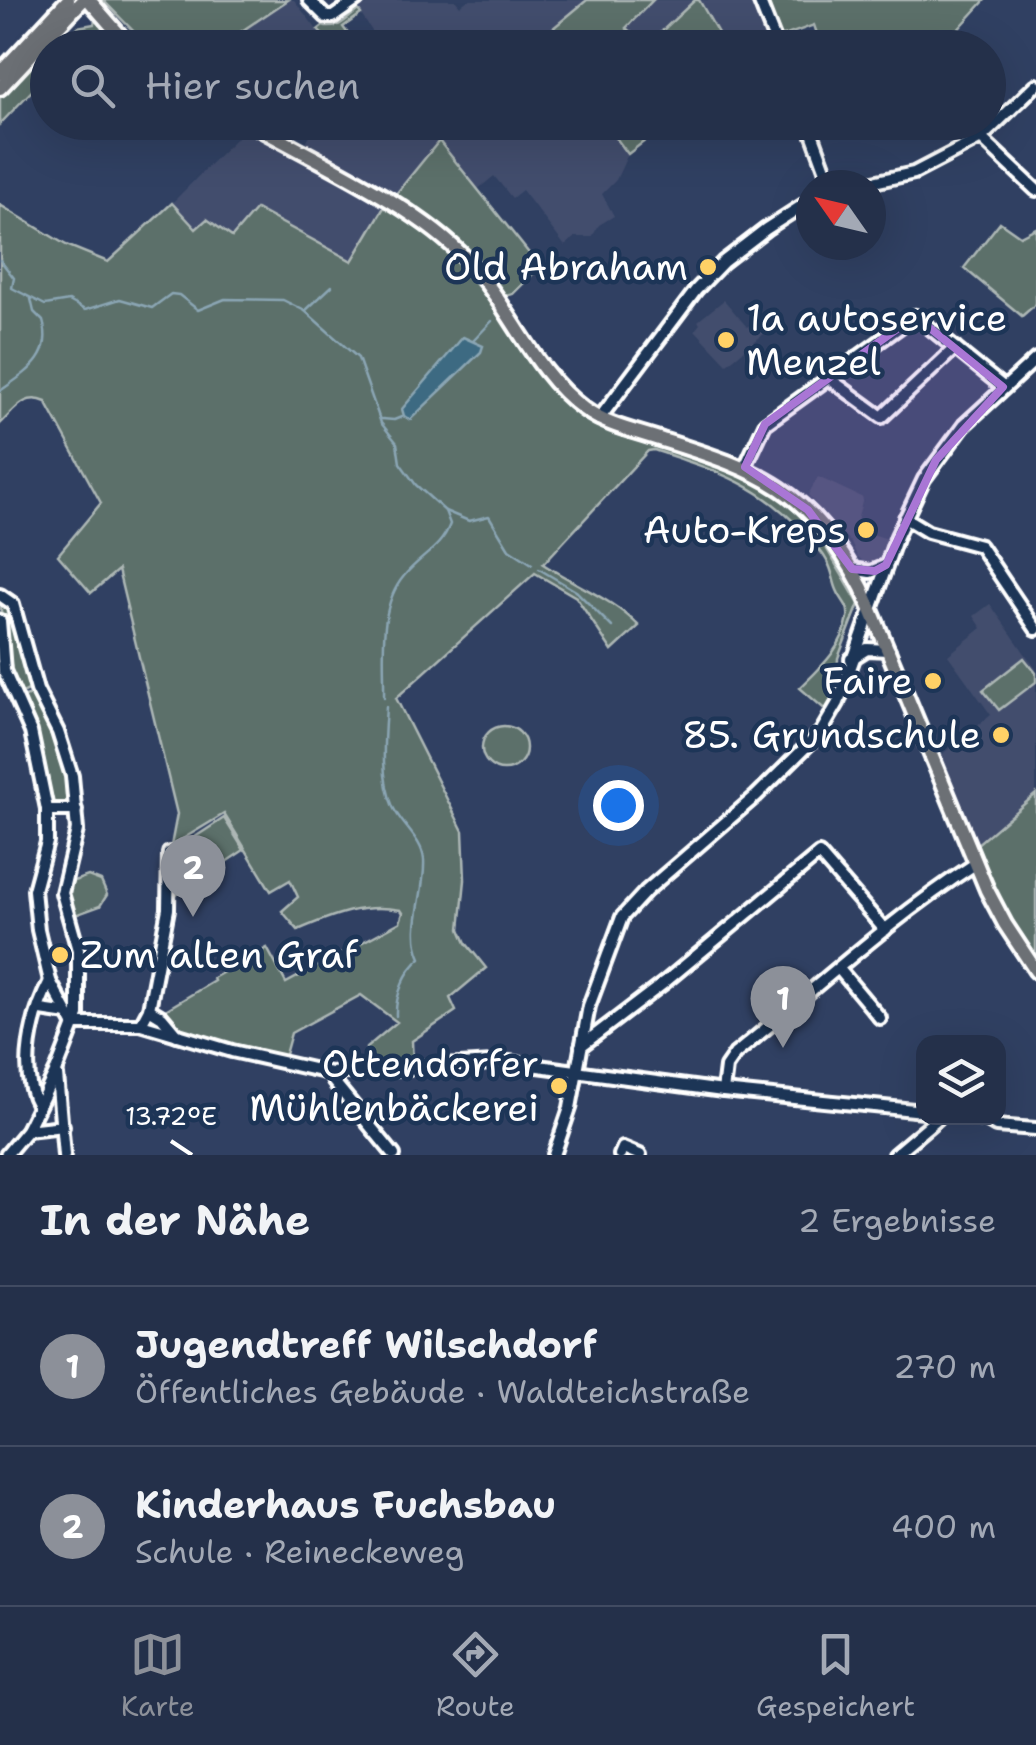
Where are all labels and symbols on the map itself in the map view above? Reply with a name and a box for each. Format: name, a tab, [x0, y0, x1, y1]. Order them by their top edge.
north arrow	[796, 170, 886, 260]
place label: Old Abraham	[444, 241, 688, 292]
marker: Old Abraham	[697, 256, 719, 278]
place label: 1a autoservice Menzel	[746, 292, 1007, 387]
marker: 1a autoservice Menzel	[715, 329, 737, 351]
place label: Auto-Kreps	[643, 504, 846, 555]
marker: Auto-Kreps	[855, 519, 877, 541]
place label: Faire	[823, 655, 913, 706]
marker: Faire	[922, 670, 944, 692]
place label: 85. Grundschule	[682, 709, 981, 760]
marker: 85. Grundschule	[990, 724, 1012, 746]
your location	[593, 780, 644, 831]
pin: 2	[160, 834, 226, 917]
place label: Zum alten Graf	[80, 929, 359, 980]
marker: Zum alten Graf	[49, 944, 71, 966]
pin: 1	[750, 966, 816, 1048]
place label: Ottendorfer Mühlenbäckerei	[249, 1038, 539, 1133]
marker: Ottendorfer Mühlenbäckerei	[548, 1075, 570, 1097]
text: 13.72°E	[125, 1099, 217, 1133]

